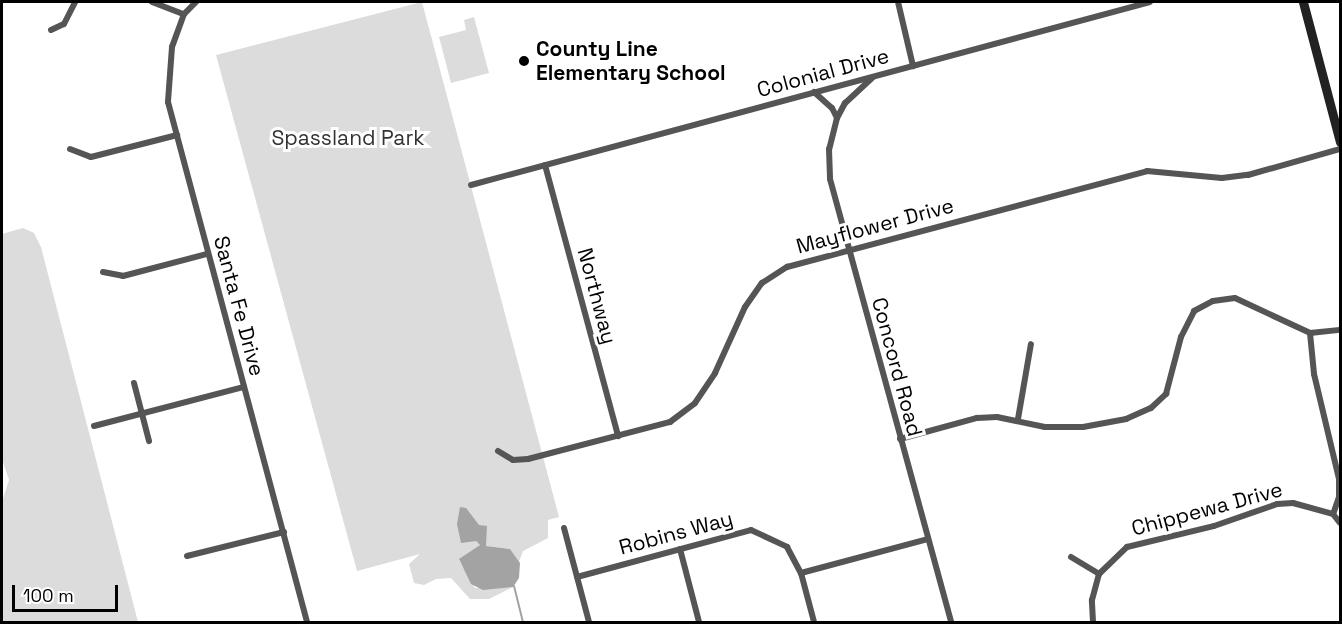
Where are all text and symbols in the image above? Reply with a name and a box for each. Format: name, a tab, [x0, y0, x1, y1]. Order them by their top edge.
place label: County Line Elementary School	[536, 36, 726, 86]
street label: Colonial Drive	[754, 43, 892, 103]
marker: County Line Elementary School	[517, 54, 531, 68]
park label: Spassland Park	[271, 125, 425, 151]
street label: Mayflower Drive	[793, 193, 957, 259]
street label: Santa Fe Drive	[208, 233, 270, 379]
street label: Northway	[572, 245, 622, 347]
street label: Concord Road	[866, 295, 928, 439]
street label: Chippewa Drive	[1129, 477, 1285, 541]
street label: Robins Way	[616, 506, 736, 560]
scale bar	[15, 573, 122, 611]
text: 100 m	[23, 584, 74, 607]

